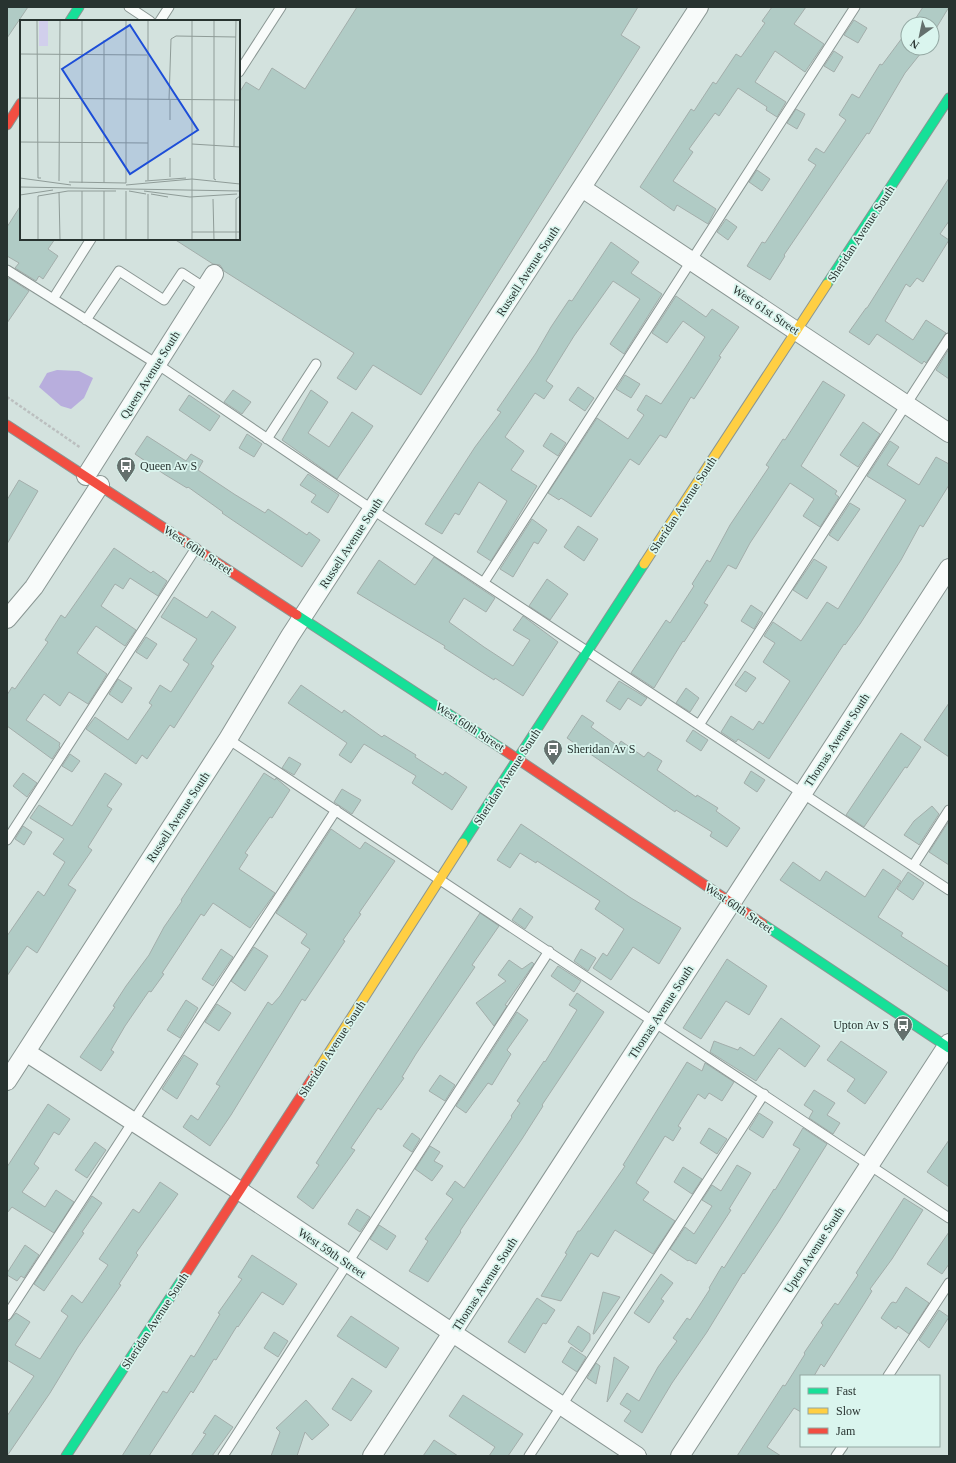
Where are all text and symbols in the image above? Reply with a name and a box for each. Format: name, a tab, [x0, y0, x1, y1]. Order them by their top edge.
north arrow	[900, 16, 940, 56]
inset map	[20, 20, 240, 240]
text: N	[908, 37, 921, 52]
street label: Sheridan Avenue South	[825, 183, 897, 285]
street label: Russell Avenue South	[494, 223, 562, 319]
street label: West 61st Street	[730, 282, 803, 338]
street label: Queen Avenue South	[117, 328, 183, 422]
street label: Sheridan Avenue South	[647, 454, 719, 556]
bus stop icon: Queen Av S	[115, 455, 137, 483]
place label: Queen Av S	[140, 459, 197, 473]
street label: Russell Avenue South	[317, 495, 385, 591]
street label: West 60th Street	[161, 523, 236, 578]
street label: Thomas Avenue South	[802, 691, 872, 789]
street label: West 60th Street	[433, 700, 508, 755]
street label: Sheridan Avenue South	[471, 726, 543, 828]
bus stop icon: Sheridan Av S	[542, 738, 564, 766]
place label: Sheridan Av S	[567, 742, 635, 756]
street label: Russell Avenue South	[144, 769, 212, 865]
street label: West 60th Street	[702, 880, 776, 936]
street label: Thomas Avenue South	[626, 963, 696, 1061]
street label: Sheridan Avenue South	[296, 998, 368, 1100]
bus stop icon: Upton Av S	[892, 1014, 914, 1042]
place label: Upton Av S	[833, 1018, 889, 1032]
street label: Upton Avenue South	[781, 1204, 847, 1296]
street label: West 59th Street	[295, 1225, 369, 1281]
street label: Thomas Avenue South	[450, 1235, 520, 1333]
street label: Sheridan Avenue South	[119, 1270, 191, 1372]
legend	[800, 1375, 940, 1447]
text: Fast	[836, 1384, 857, 1398]
text: Slow	[836, 1404, 861, 1418]
text: Jam	[836, 1424, 856, 1438]

